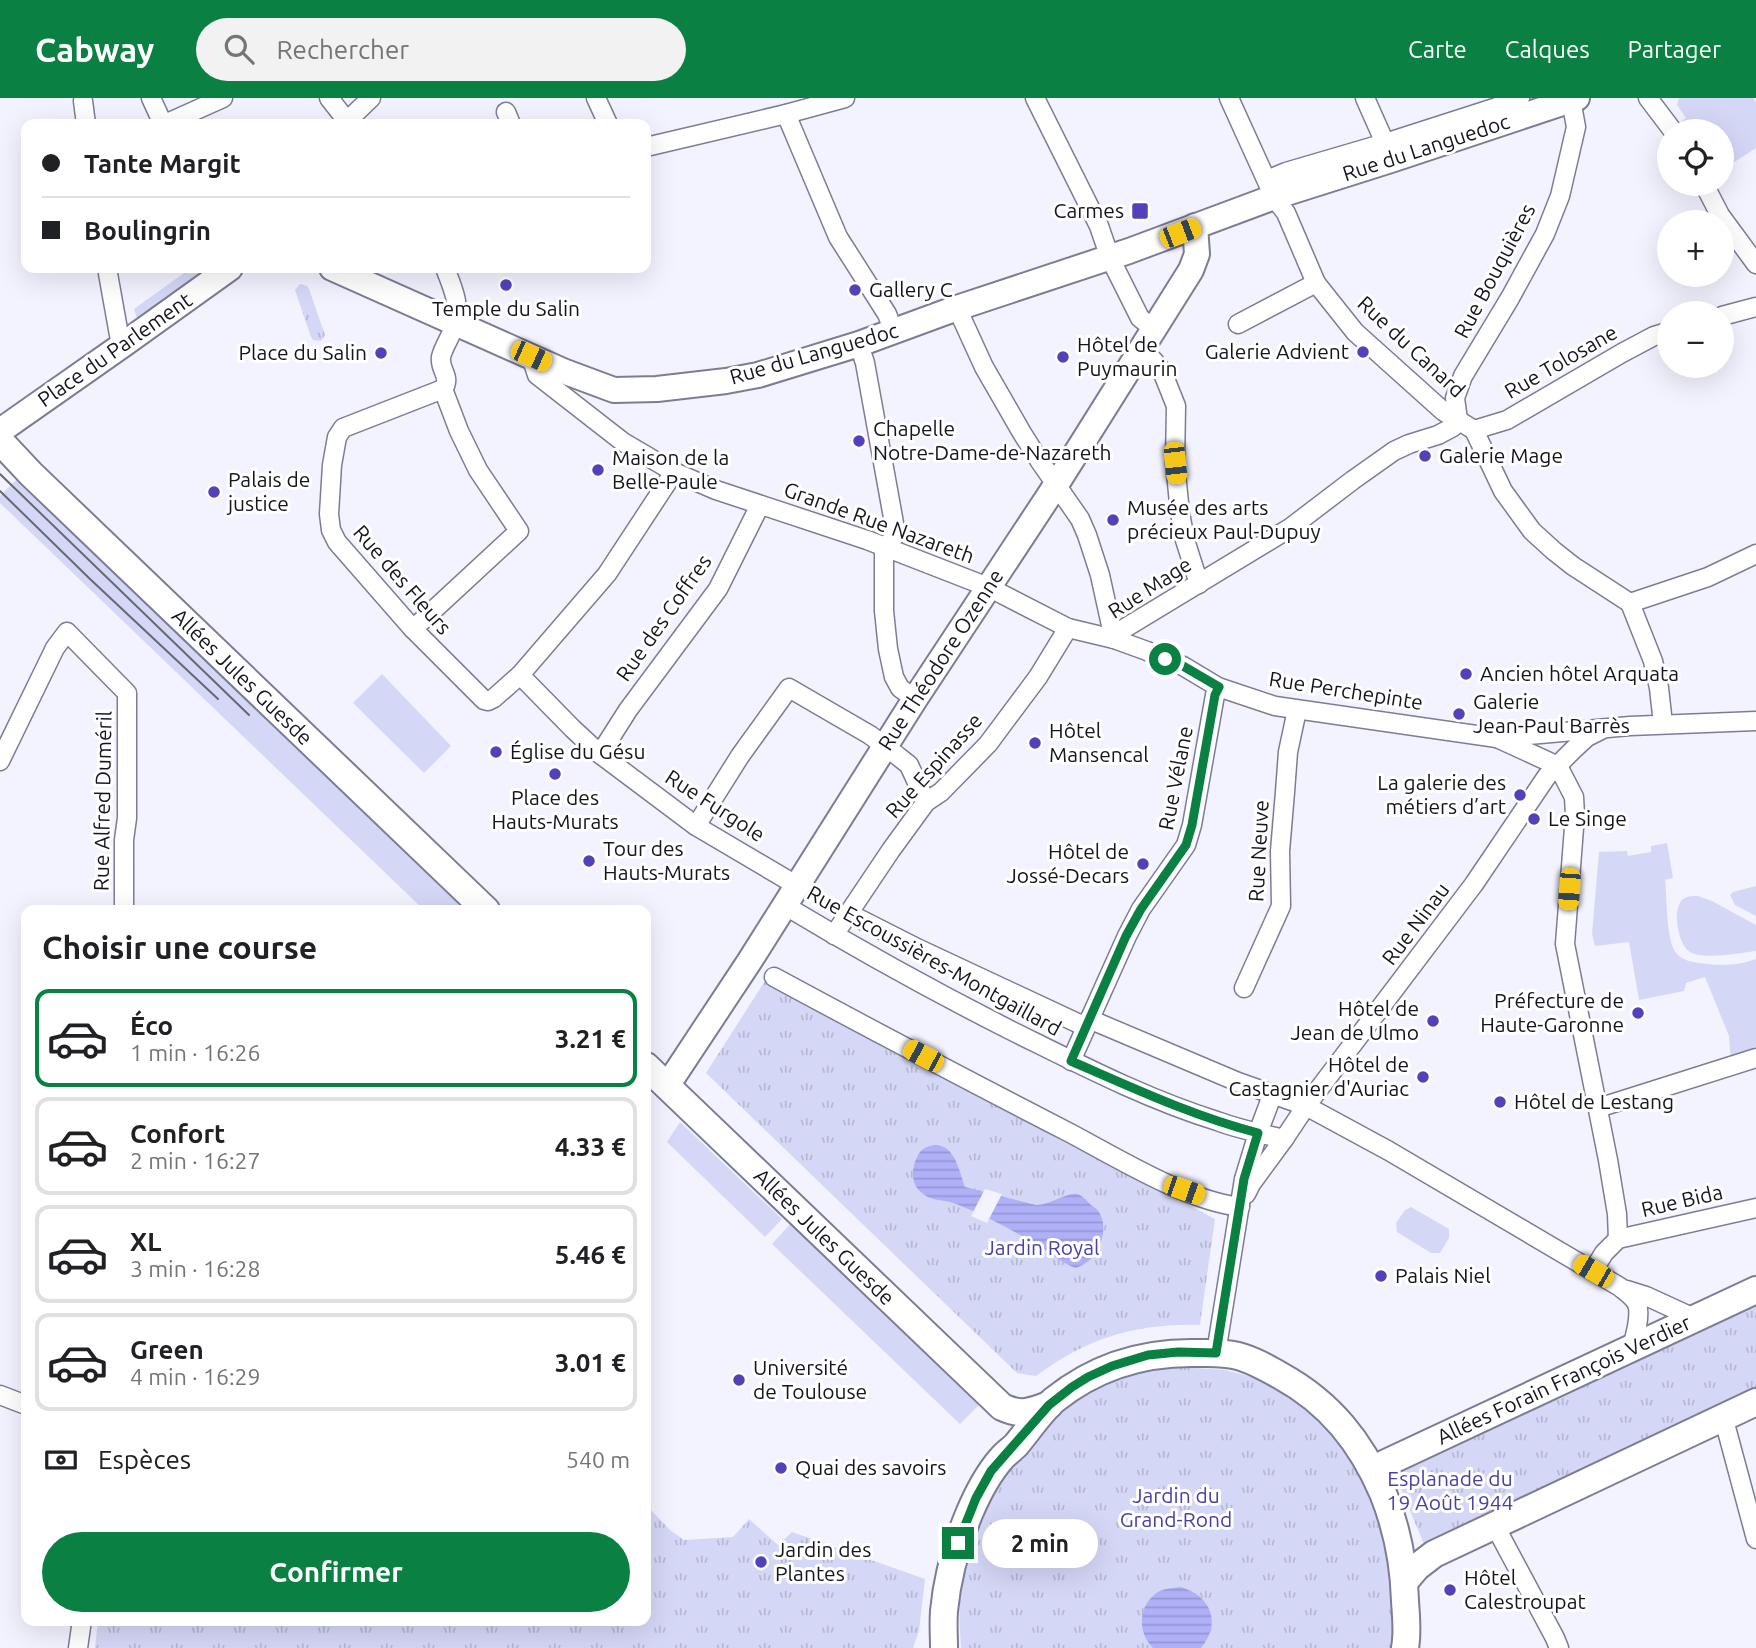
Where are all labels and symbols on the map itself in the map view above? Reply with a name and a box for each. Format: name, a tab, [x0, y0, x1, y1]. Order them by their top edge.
street label: Rue du Languedoc	[1339, 109, 1512, 185]
place label: Carmes	[1054, 198, 1124, 222]
street label: Rue Bouquières	[1449, 199, 1540, 342]
marker: Carmes	[1130, 201, 1150, 221]
car	[1157, 216, 1204, 250]
marker: Temple du Salin	[498, 277, 514, 293]
place label: Gallery C	[869, 277, 953, 301]
marker: Gallery C	[847, 282, 863, 298]
street label: Place du Parlement	[33, 287, 196, 411]
street label: Rue du Canard	[1353, 291, 1470, 402]
place label: Temple du Salin	[432, 296, 580, 320]
street label: Rue du Languedoc	[727, 317, 901, 389]
street label: Rue Tolosane	[1500, 319, 1621, 403]
place label: Hôtel de Puymaurin	[1077, 332, 1178, 380]
car	[508, 338, 555, 374]
place label: Galerie Advient	[1205, 339, 1349, 363]
place label: Place du Salin	[239, 340, 367, 364]
marker: Galerie Advient	[1355, 344, 1371, 360]
marker: Place du Salin	[373, 345, 389, 361]
marker: Hôtel de Puymaurin	[1055, 349, 1071, 365]
place label: Chapelle Notre-Dame-de-Nazareth	[873, 416, 1111, 464]
marker: Chapelle Notre-Dame-de-Nazareth	[851, 433, 867, 449]
car	[1163, 441, 1188, 485]
place label: Galerie Mage	[1439, 443, 1563, 467]
place label: Maison de la Belle-Paule	[612, 445, 729, 493]
marker: Galerie Mage	[1417, 448, 1433, 464]
marker: Maison de la Belle-Paule	[590, 462, 606, 478]
place label: Palais de justice	[226, 467, 310, 515]
street label: Grande Rue Nazareth	[781, 476, 978, 568]
marker: Palais de justice	[206, 484, 222, 500]
place label: Musée des arts précieux Paul-Dupuy	[1127, 495, 1321, 543]
marker: Musée des arts précieux Paul-Dupuy	[1105, 512, 1121, 528]
street label: Rue des Fleurs	[349, 520, 457, 639]
street label: Rue des Coffres	[611, 549, 716, 685]
street label: Rue Mage	[1103, 551, 1195, 623]
street label: Rue Théodore Ozenne	[873, 564, 1008, 754]
street label: Allées Jules Guesde	[168, 603, 318, 749]
route start	[1149, 643, 1181, 675]
place label: Ancien hôtel Arquata	[1480, 661, 1679, 685]
street label: Rue Perchepinte	[1267, 666, 1425, 714]
marker: Ancien hôtel Arquata	[1458, 666, 1474, 682]
place label: Galerie Jean-Paul Barrès	[1473, 689, 1630, 737]
marker: Galerie Jean-Paul Barrès	[1451, 706, 1467, 722]
street label: Rue Espinasse	[880, 708, 986, 823]
street label: Rue Alfred Duméril	[88, 711, 116, 891]
place label: Hôtel Mansencal	[1049, 718, 1149, 766]
street label: Rue Vélane	[1153, 724, 1197, 832]
marker: Hôtel Mansencal	[1027, 735, 1043, 751]
place label: Église du Gésu	[510, 739, 645, 763]
marker: Église du Gésu	[488, 744, 504, 760]
street label: Rue Furgole	[661, 764, 770, 846]
marker: Place des Hauts-Murats	[547, 766, 563, 782]
place label: La galerie des métiers d’art	[1377, 770, 1506, 818]
place label: Place des Hauts-Murats	[491, 785, 619, 833]
marker: La galerie des métiers d’art	[1512, 787, 1528, 803]
street label: Rue Neuve	[1243, 799, 1273, 902]
place label: Le Singe	[1548, 806, 1627, 830]
marker: Le Singe	[1526, 811, 1542, 827]
place label: Tour des Hauts-Murats	[603, 836, 730, 884]
place label: Hôtel de Jossé-Decars	[1007, 839, 1129, 887]
marker: Tour des Hauts-Murats	[581, 853, 597, 869]
marker: Hôtel de Jossé-Decars	[1135, 856, 1151, 872]
car	[1558, 867, 1581, 911]
street label: Rue Ninau	[1377, 878, 1454, 969]
street label: Rue Escoussières-Montgaillard	[803, 880, 1066, 1040]
place label: Préfecture de Haute-Garonne	[1480, 988, 1624, 1036]
place label: Hôtel de Jean de Ulmo	[1291, 996, 1419, 1044]
marker: Préfecture de Haute-Garonne	[1630, 1005, 1646, 1021]
marker: Hôtel de Jean de Ulmo	[1425, 1013, 1441, 1029]
car	[900, 1037, 947, 1075]
place label: Hôtel de Castagnier d'Auriac	[1228, 1052, 1409, 1100]
marker: Hôtel de Castagnier d'Auriac	[1415, 1069, 1431, 1085]
place label: Hôtel de Lestang	[1514, 1089, 1674, 1113]
marker: Hôtel de Lestang	[1492, 1094, 1508, 1110]
street label: Allées Jules Guesde	[750, 1163, 900, 1309]
car	[1161, 1173, 1208, 1207]
street label: Rue Bida	[1639, 1179, 1725, 1221]
park label: Jardin Royal	[985, 1235, 1099, 1259]
car	[1570, 1251, 1617, 1291]
place label: Palais Niel	[1395, 1263, 1491, 1287]
marker: Palais Niel	[1373, 1268, 1389, 1284]
street label: Allées Forain François Verdier	[1433, 1310, 1694, 1449]
place label: Université de Toulouse	[753, 1355, 867, 1403]
marker: Université de Toulouse	[731, 1372, 747, 1388]
place label: Quai des savoirs	[795, 1455, 946, 1479]
marker: Quai des savoirs	[773, 1460, 789, 1476]
park label: Esplanade du 19 Août 1944	[1387, 1466, 1513, 1514]
park label: Jardin du Grand-Rond	[1120, 1483, 1232, 1531]
callout: 2 min	[982, 1518, 1098, 1568]
route end	[942, 1527, 974, 1559]
place label: Jardin des Plantes	[775, 1537, 871, 1585]
marker: Jardin des Plantes	[753, 1554, 769, 1570]
place label: Hôtel Calestroupat	[1464, 1565, 1586, 1613]
marker: Hôtel Calestroupat	[1442, 1582, 1458, 1598]

